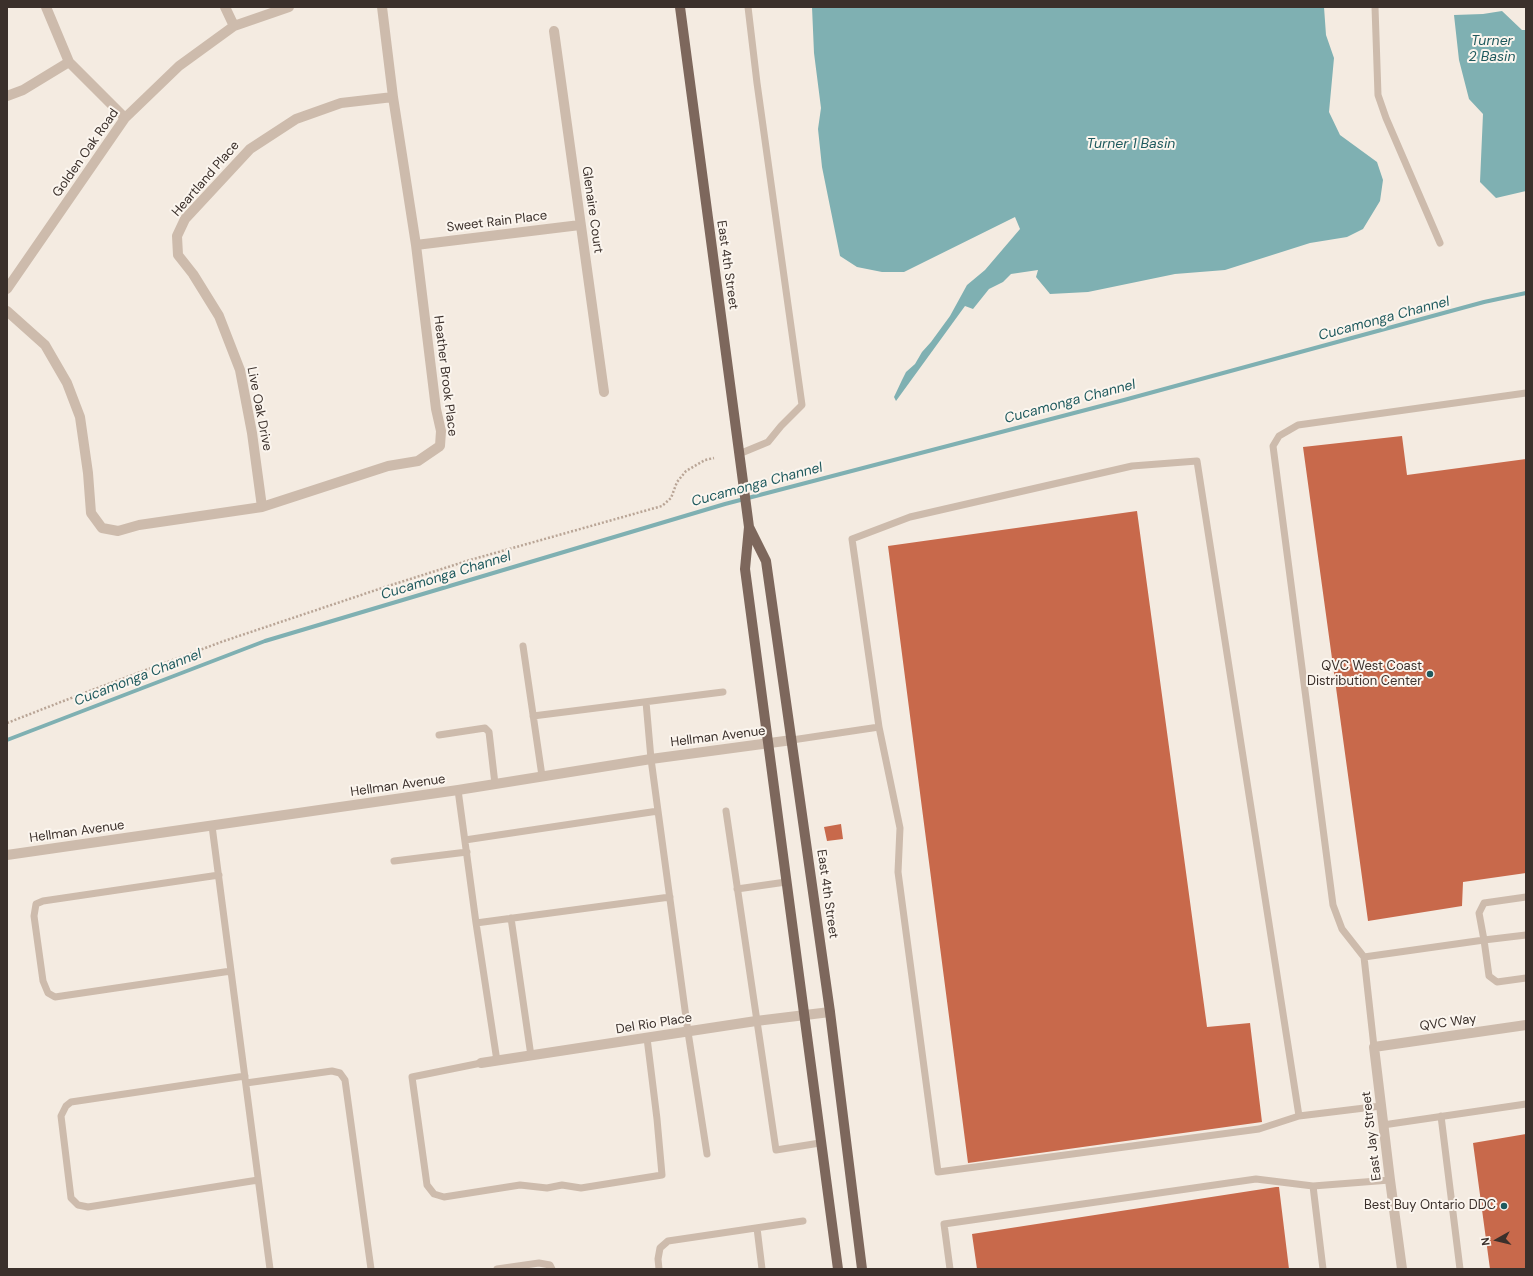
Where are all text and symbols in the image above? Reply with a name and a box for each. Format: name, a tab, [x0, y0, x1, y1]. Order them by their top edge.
water label: Turner 2 Basin	[1469, 33, 1515, 66]
street label: Golden Oak Road	[50, 106, 122, 200]
water label: Turner 1 Basin	[1087, 136, 1175, 152]
street label: Heartland Place	[169, 138, 243, 220]
street label: Glenaire Court	[578, 166, 606, 254]
street label: Sweet Rain Place	[446, 208, 548, 236]
street label: East 4th Street	[713, 219, 741, 311]
water label: Cucamonga Channel	[1317, 293, 1451, 345]
street label: Heather Brook Place	[430, 315, 460, 437]
street label: Live Oak Drive	[243, 366, 275, 452]
water label: Cucamonga Channel	[1003, 376, 1137, 428]
water label: Cucamonga Channel	[690, 459, 824, 511]
water label: Cucamonga Channel	[379, 548, 513, 604]
water label: Cucamonga Channel	[72, 646, 204, 710]
place label: QVC West Coast Distribution Center	[1307, 659, 1422, 690]
marker: QVC West Coast Distribution Center	[1425, 669, 1435, 679]
street label: Hellman Avenue	[670, 723, 766, 751]
street label: Hellman Avenue	[349, 772, 447, 800]
street label: Hellman Avenue	[28, 818, 126, 846]
street label: East 4th Street	[813, 848, 841, 940]
street label: Del Rio Place	[615, 1010, 693, 1038]
street label: QVC Way	[1419, 1011, 1477, 1035]
street label: East Jay Street	[1359, 1090, 1385, 1182]
place label: Best Buy Ontario DDC	[1364, 1198, 1496, 1214]
marker: Best Buy Ontario DDC	[1499, 1201, 1509, 1211]
north arrow	[1477, 1220, 1517, 1260]
text: N	[1478, 1237, 1493, 1247]

